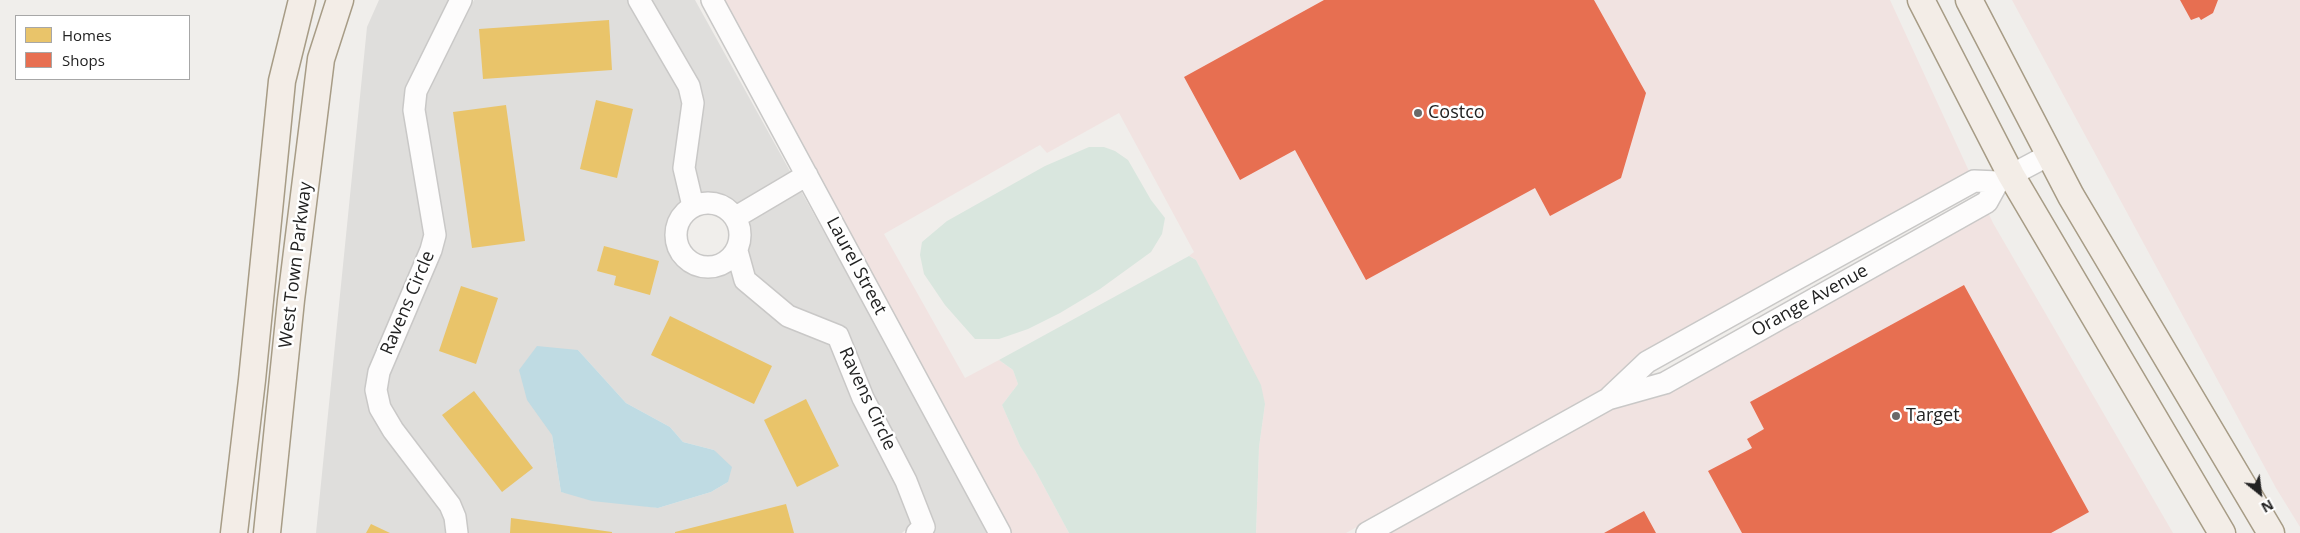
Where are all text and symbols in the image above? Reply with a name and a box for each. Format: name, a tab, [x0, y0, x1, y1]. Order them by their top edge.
legend	[15, 15, 190, 80]
text: Homes	[62, 25, 112, 45]
text: Shops	[62, 50, 105, 70]
place label: Costco	[1428, 102, 1485, 124]
marker: Costco	[1412, 107, 1424, 119]
street label: West Town Parkway	[275, 181, 317, 349]
street label: Laurel Street	[821, 214, 891, 318]
street label: Ravens Circle	[376, 248, 440, 358]
street label: Orange Avenue	[1748, 260, 1872, 342]
street label: Ravens Circle	[834, 344, 900, 454]
place label: Target	[1906, 405, 1960, 427]
marker: Target	[1890, 410, 1902, 422]
north arrow	[2235, 468, 2285, 518]
text: N	[2258, 495, 2277, 518]

